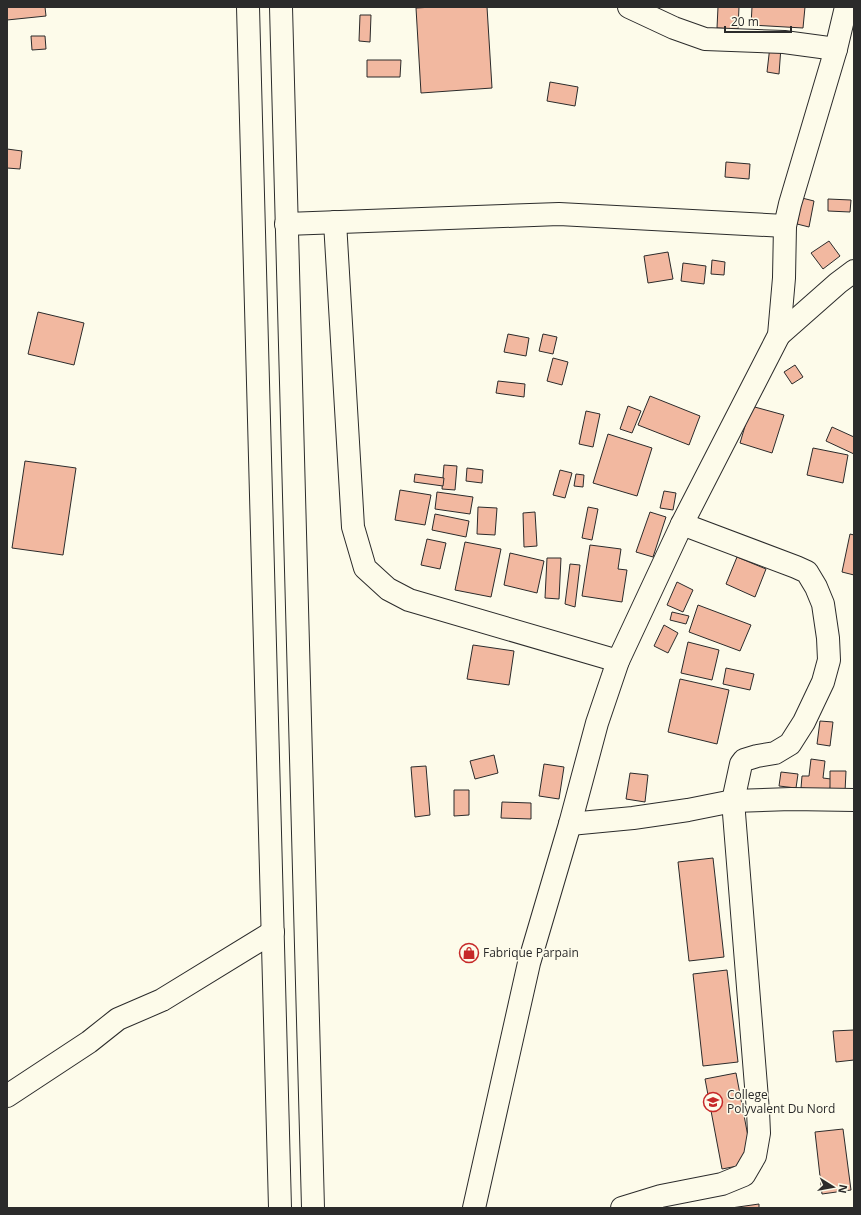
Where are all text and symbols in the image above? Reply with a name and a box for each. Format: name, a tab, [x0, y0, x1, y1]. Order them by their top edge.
scale bar	[725, 8, 791, 34]
text: 20 m	[731, 13, 759, 30]
shop icon: Fabrique Parpain	[458, 942, 480, 964]
place label: Fabrique Parpain	[483, 944, 579, 961]
place label: College Polyvalent Du Nord	[727, 1086, 835, 1117]
school or university icon: College Polyvalent Du Nord	[702, 1091, 724, 1113]
north arrow	[813, 1167, 853, 1207]
text: N	[835, 1183, 852, 1195]

